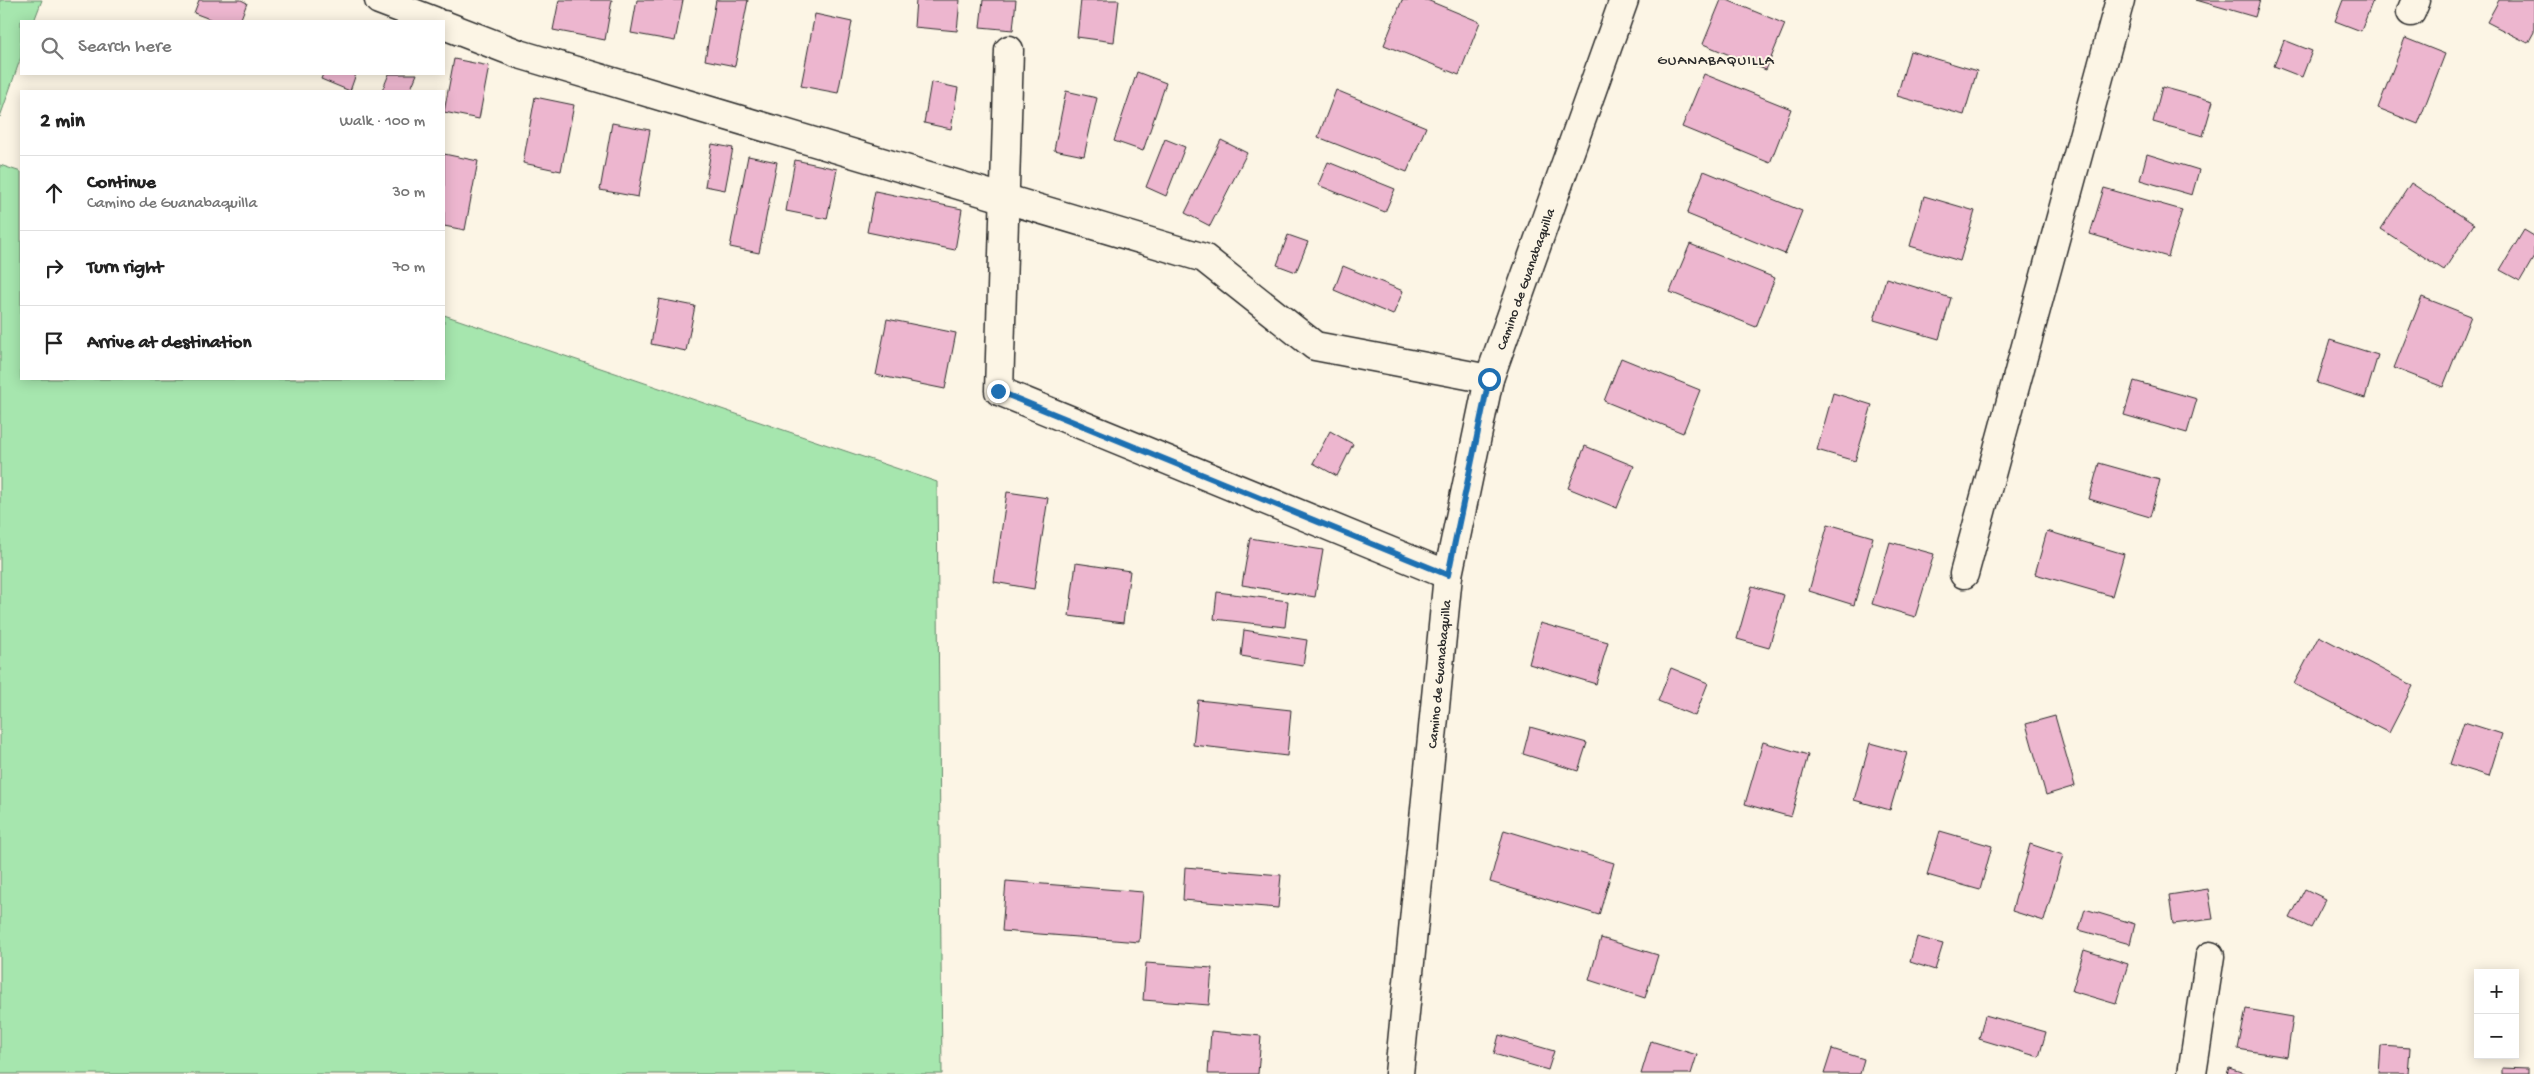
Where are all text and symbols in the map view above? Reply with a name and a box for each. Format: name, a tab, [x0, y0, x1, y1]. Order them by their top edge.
search box	[20, 20, 445, 75]
icon: search	[38, 34, 66, 62]
text: Search here	[78, 36, 172, 59]
district label: GUANABAQUILLA	[1657, 52, 1775, 70]
text: 2 min	[40, 110, 85, 135]
text: Walk · 100 m	[339, 113, 425, 132]
text: Continue	[87, 172, 156, 195]
icon: ahead	[40, 179, 68, 207]
text: 30 m	[392, 184, 425, 203]
text: Camino de Guanabaquilla	[87, 195, 257, 214]
street label: Camino de Guanabaquilla	[1494, 205, 1560, 353]
icon: right	[40, 254, 68, 282]
text: Turn right	[87, 257, 163, 280]
text: 70 m	[392, 259, 425, 278]
icon: arrive	[40, 329, 68, 357]
text: Arrive at destination	[87, 332, 251, 355]
route start	[1478, 368, 1501, 391]
route end	[987, 380, 1010, 403]
street label: Camino de Guanabaquilla	[1425, 598, 1457, 749]
map controls	[2474, 969, 2519, 1059]
button: +	[2474, 969, 2519, 1014]
button: −	[2474, 1014, 2519, 1059]

